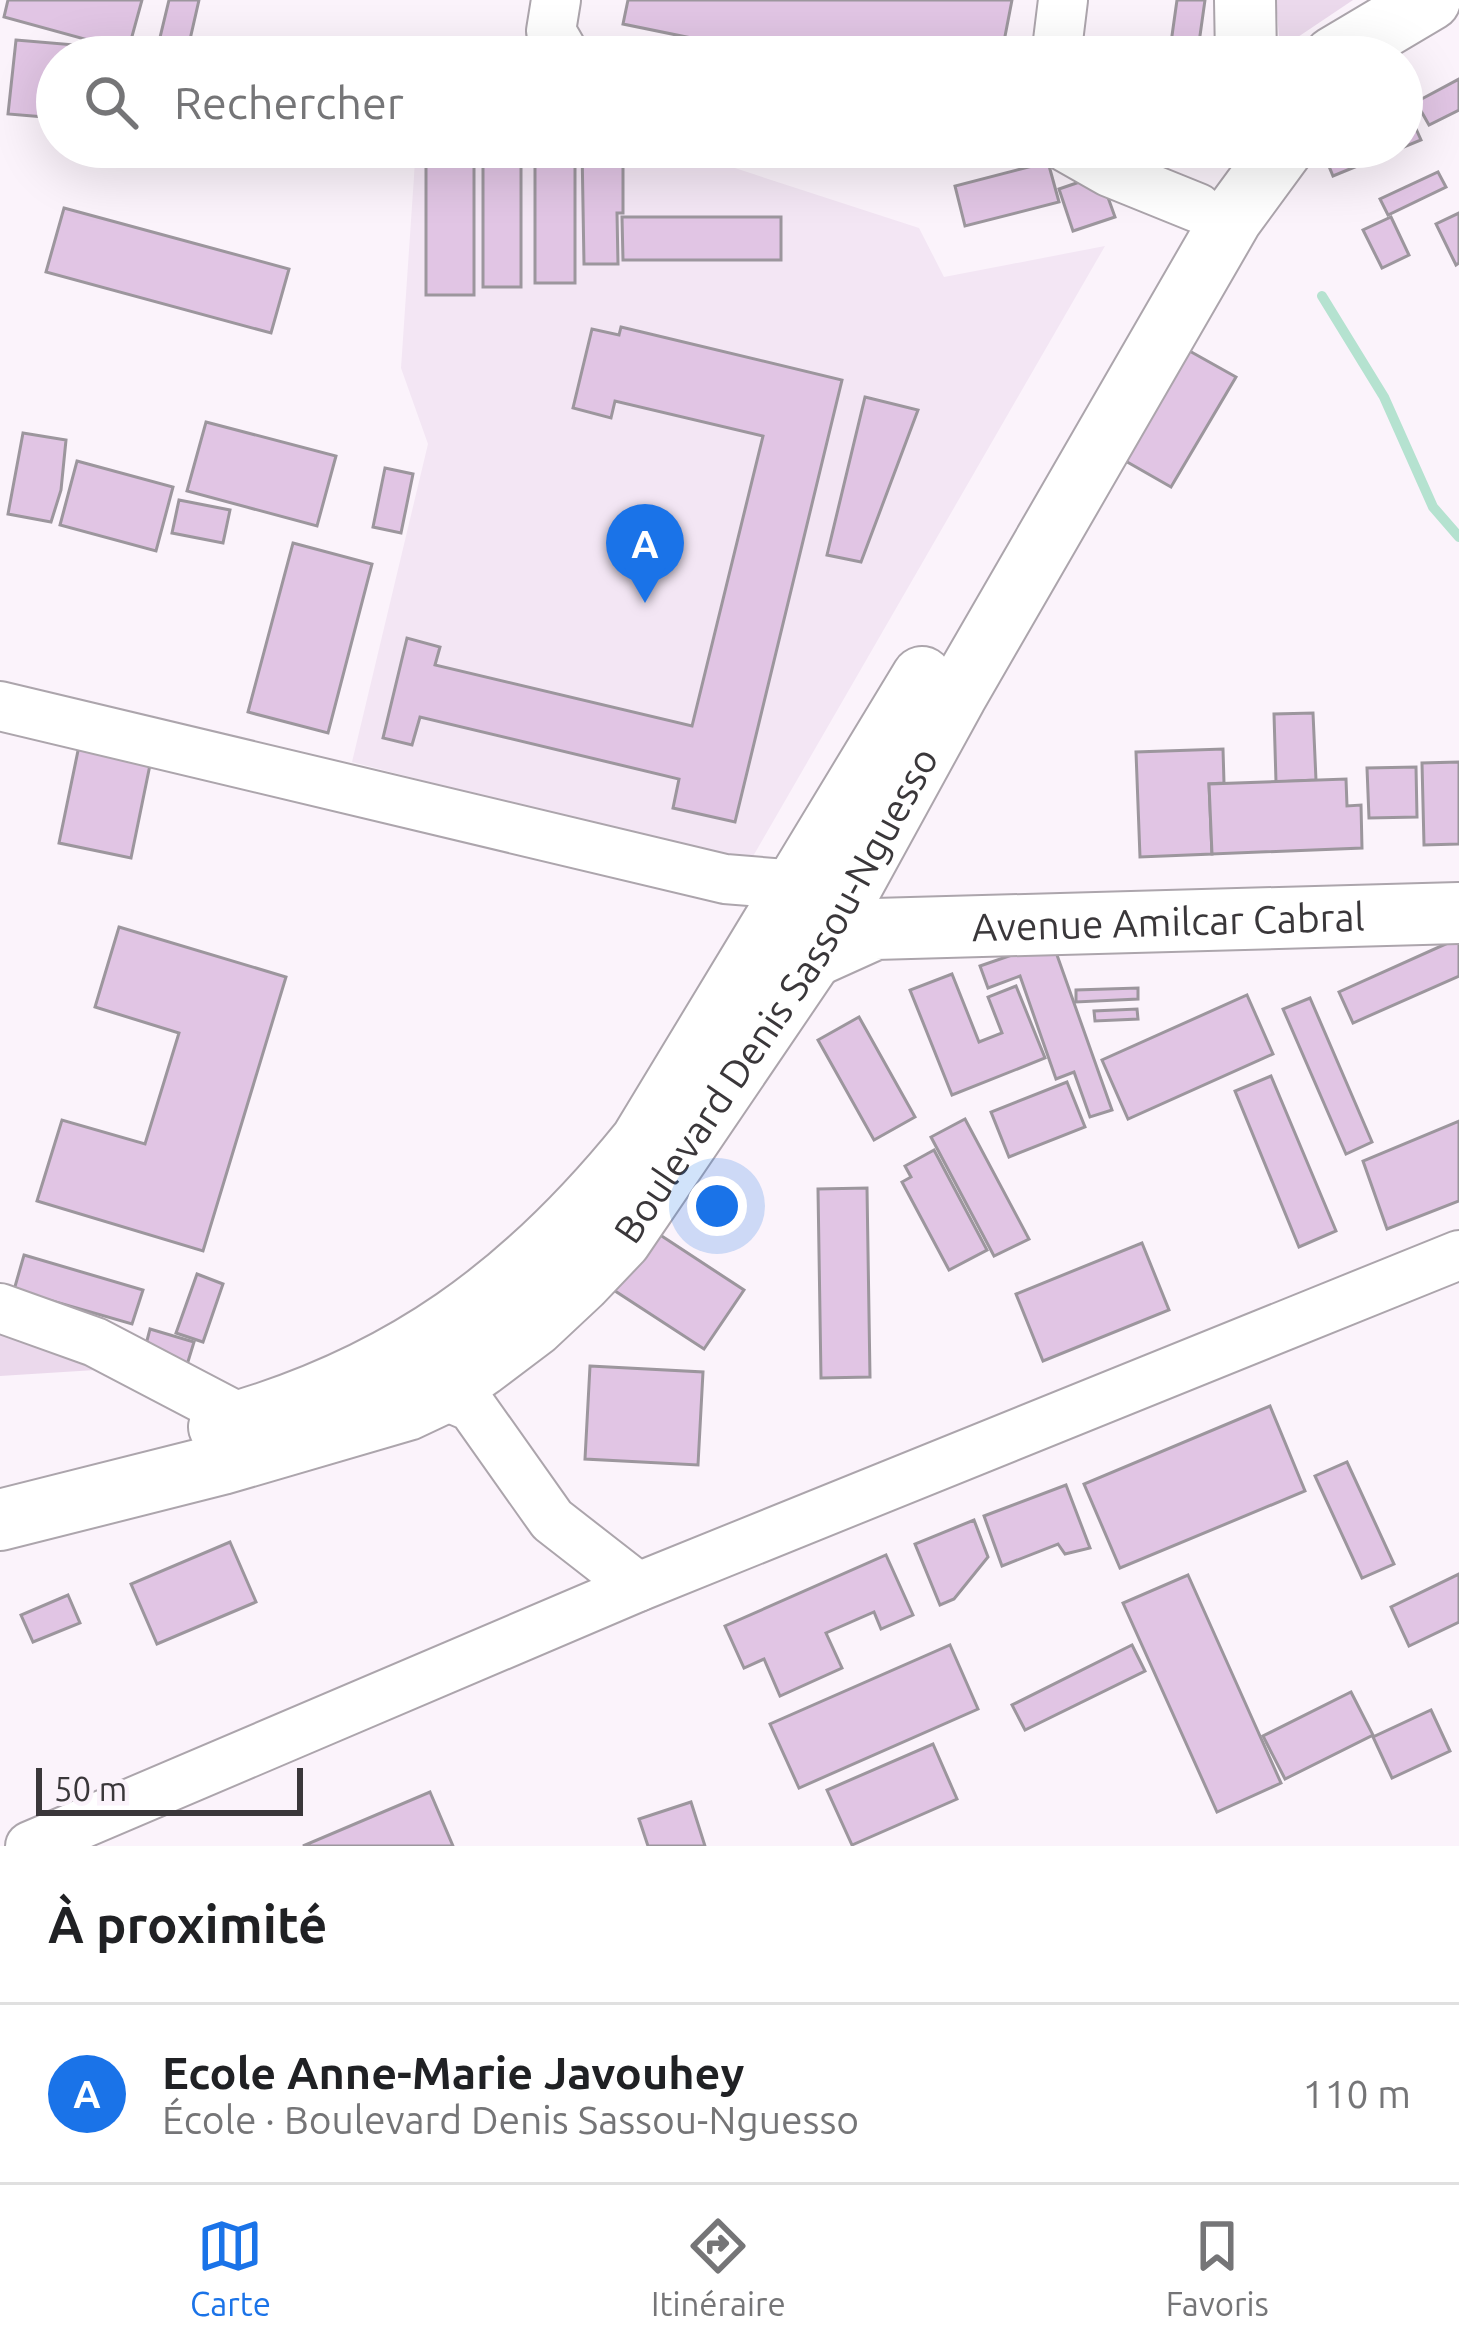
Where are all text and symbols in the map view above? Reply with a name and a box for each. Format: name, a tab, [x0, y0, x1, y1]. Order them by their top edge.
search box	[36, 36, 1423, 168]
icon: search	[78, 69, 144, 135]
text: Rechercher	[174, 77, 404, 128]
pin: A	[606, 504, 684, 603]
street label: Boulevard Denis Sassou-Nguesso	[605, 740, 945, 1250]
street label: Avenue Amilcar Cabral	[971, 894, 1365, 948]
your location	[687, 1176, 747, 1236]
scale bar	[36, 1762, 303, 1815]
text: 50 m	[54, 1770, 127, 1807]
text: À proximité	[48, 1895, 327, 1953]
text: Ecole Anne-Marie Javouhey	[162, 2047, 744, 2098]
text: A	[73, 2072, 101, 2115]
text: 110 m	[1302, 2072, 1411, 2115]
text: École · Boulevard Denis Sassou-Nguesso	[162, 2098, 859, 2141]
tab: Carte	[190, 2213, 271, 2322]
tab: Itinéraire	[651, 2213, 786, 2322]
tab: Favoris	[1166, 2213, 1269, 2322]

